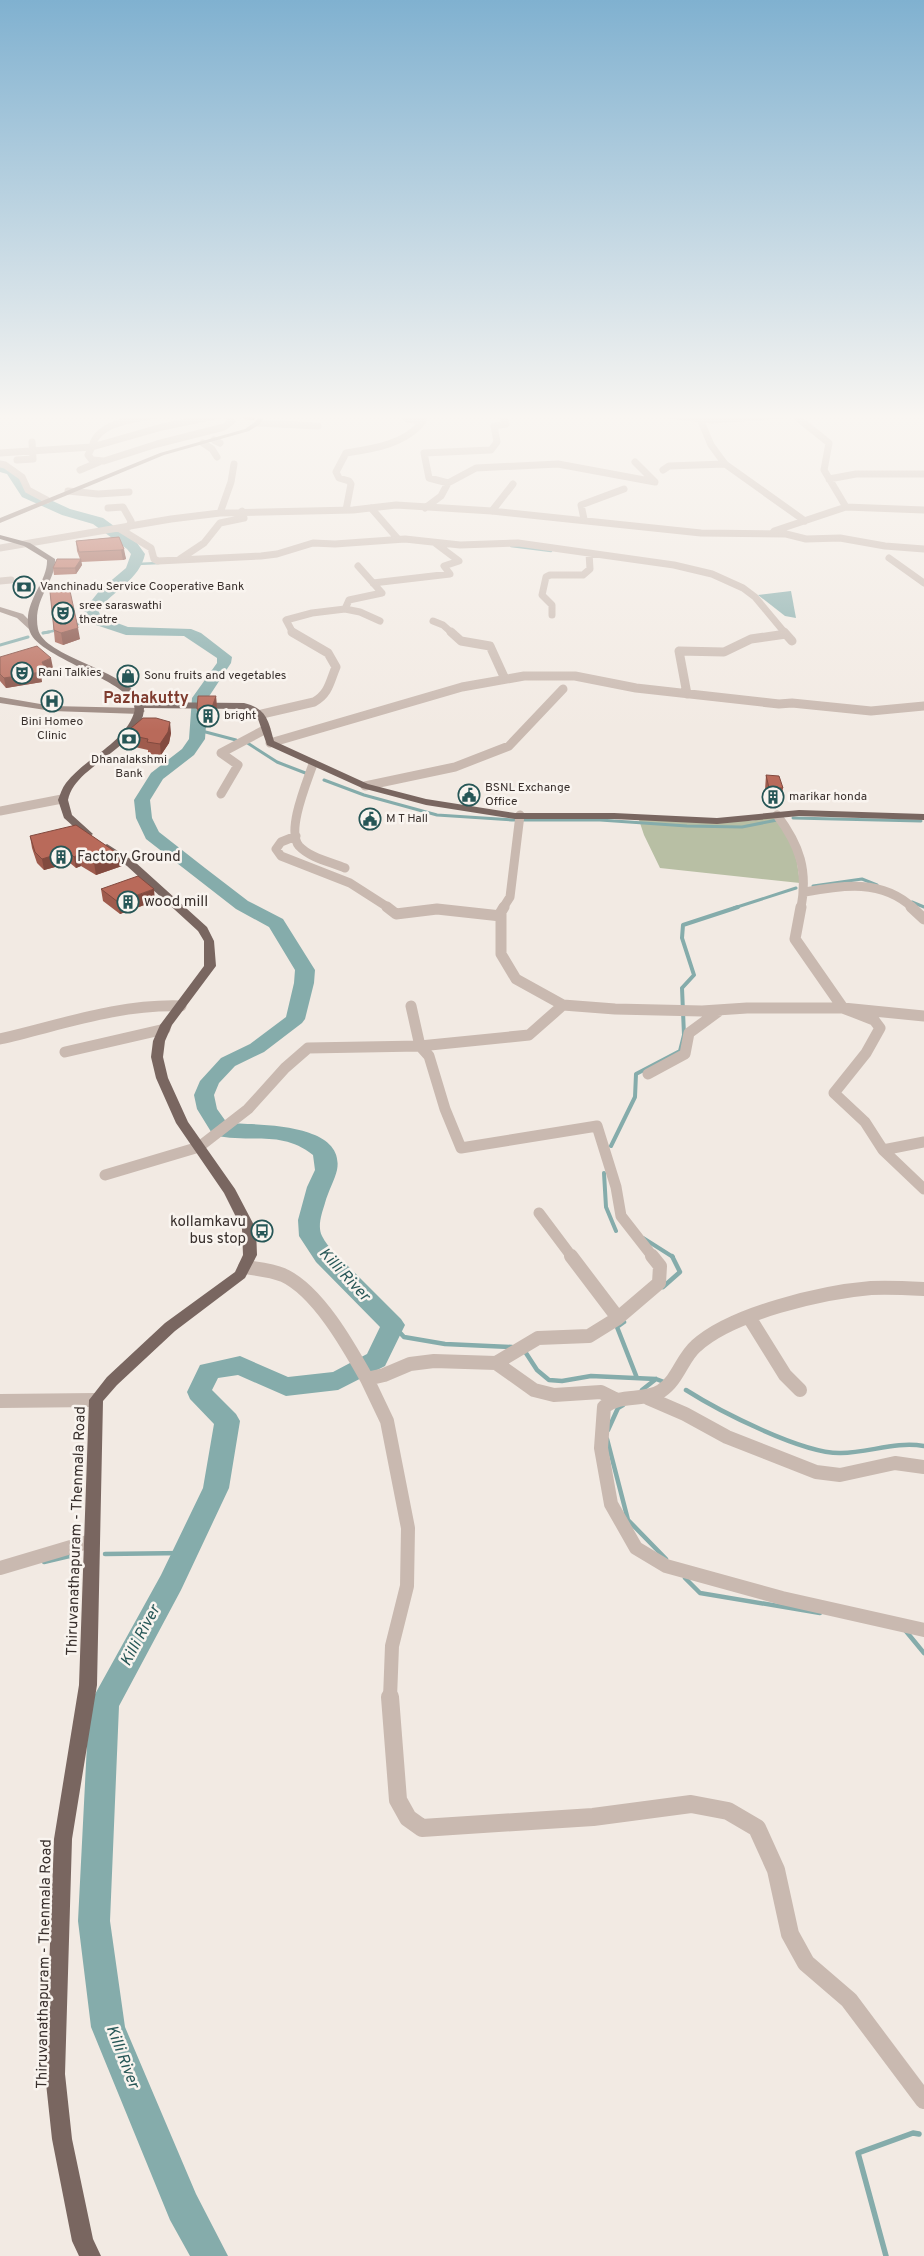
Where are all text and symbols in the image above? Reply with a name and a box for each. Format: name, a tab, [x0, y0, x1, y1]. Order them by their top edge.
bank icon: Vanchinadu Service Cooperative Bank	[12, 575, 36, 599]
place label: Vanchinadu Service Cooperative Bank	[40, 579, 244, 595]
place label: sree saraswathi theatre	[79, 598, 162, 628]
theatre icon: sree saraswathi theatre	[51, 601, 75, 625]
theatre icon: Rani Talkies	[10, 661, 34, 685]
shop icon: Sonu fruits and vegetables	[116, 664, 140, 688]
place label: Rani Talkies	[38, 665, 102, 681]
place label: Sonu fruits and vegetables	[144, 668, 287, 684]
hospital icon: Bini Homeo Clinic	[40, 689, 64, 713]
district label: Pazhakutty	[103, 689, 189, 709]
building icon: bright	[196, 704, 220, 728]
place label: bright	[224, 708, 256, 724]
place label: Bini Homeo Clinic	[21, 714, 83, 744]
bank icon: Dhanalakshmi Bank	[117, 727, 141, 751]
place label: Dhanalakshmi Bank	[91, 752, 167, 782]
place label: BSNL Exchange Office	[485, 780, 570, 810]
public building icon: BSNL Exchange Office	[457, 783, 481, 807]
building icon: marikar honda	[761, 785, 785, 809]
place label: marikar honda	[789, 789, 867, 805]
public building icon: M T Hall	[358, 807, 382, 831]
place label: M T Hall	[386, 811, 428, 827]
building icon: Factory Ground	[49, 845, 73, 869]
place label: Factory Ground	[77, 848, 181, 867]
building icon: wood mill	[116, 890, 140, 914]
place label: wood mill	[144, 893, 208, 912]
place label: kollamkavu bus stop	[170, 1213, 246, 1249]
bus stop icon: kollamkavu bus stop	[250, 1219, 274, 1243]
water label: Killi River	[314, 1244, 375, 1307]
street label: Thiruvanathapuram - Thenmala Road	[63, 1406, 91, 1656]
water label: Killi River	[117, 1600, 166, 1670]
street label: Thiruvanathapuram - Thenmala Road	[33, 1839, 57, 2089]
water label: Killi River	[101, 2023, 144, 2093]

